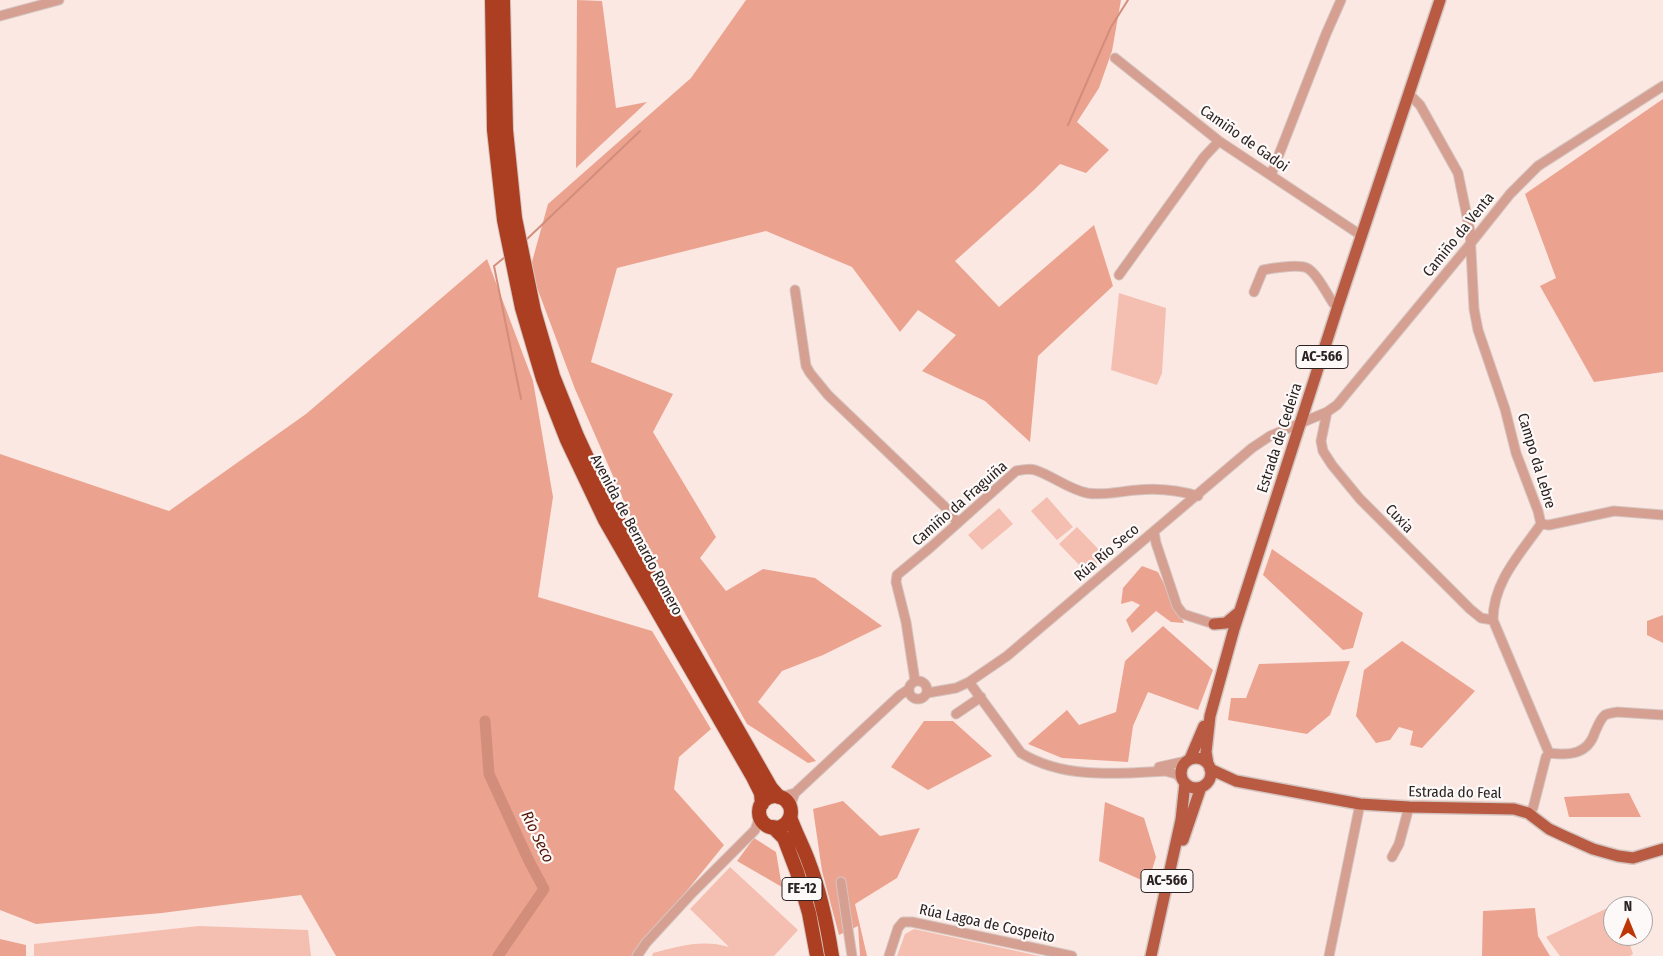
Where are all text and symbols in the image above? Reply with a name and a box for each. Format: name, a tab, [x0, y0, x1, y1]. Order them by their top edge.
street label: Camiño de Gadoi	[1196, 102, 1292, 176]
street label: Camiño da Venta	[1420, 189, 1498, 281]
road number: AC-566	[1296, 346, 1348, 368]
street label: Estrada de Cedeira	[1254, 381, 1306, 495]
street label: Campo da Lebre	[1513, 411, 1559, 511]
street label: Avenida de Bernardo Romero	[586, 452, 686, 618]
street label: Camiño da Fraguiña	[909, 458, 1011, 550]
street label: Cuxia	[1381, 501, 1417, 537]
street label: Rúa Río Seco	[1071, 521, 1143, 585]
street label: Estrada do Feal	[1408, 783, 1502, 803]
water label: Río Seco	[516, 808, 558, 866]
road number: AC-566	[1141, 869, 1193, 892]
road number: FE-12	[782, 878, 822, 901]
north arrow	[1603, 896, 1653, 946]
text: N	[1624, 898, 1632, 915]
street label: Rúa Lagoa de Cospeito	[917, 901, 1057, 947]

